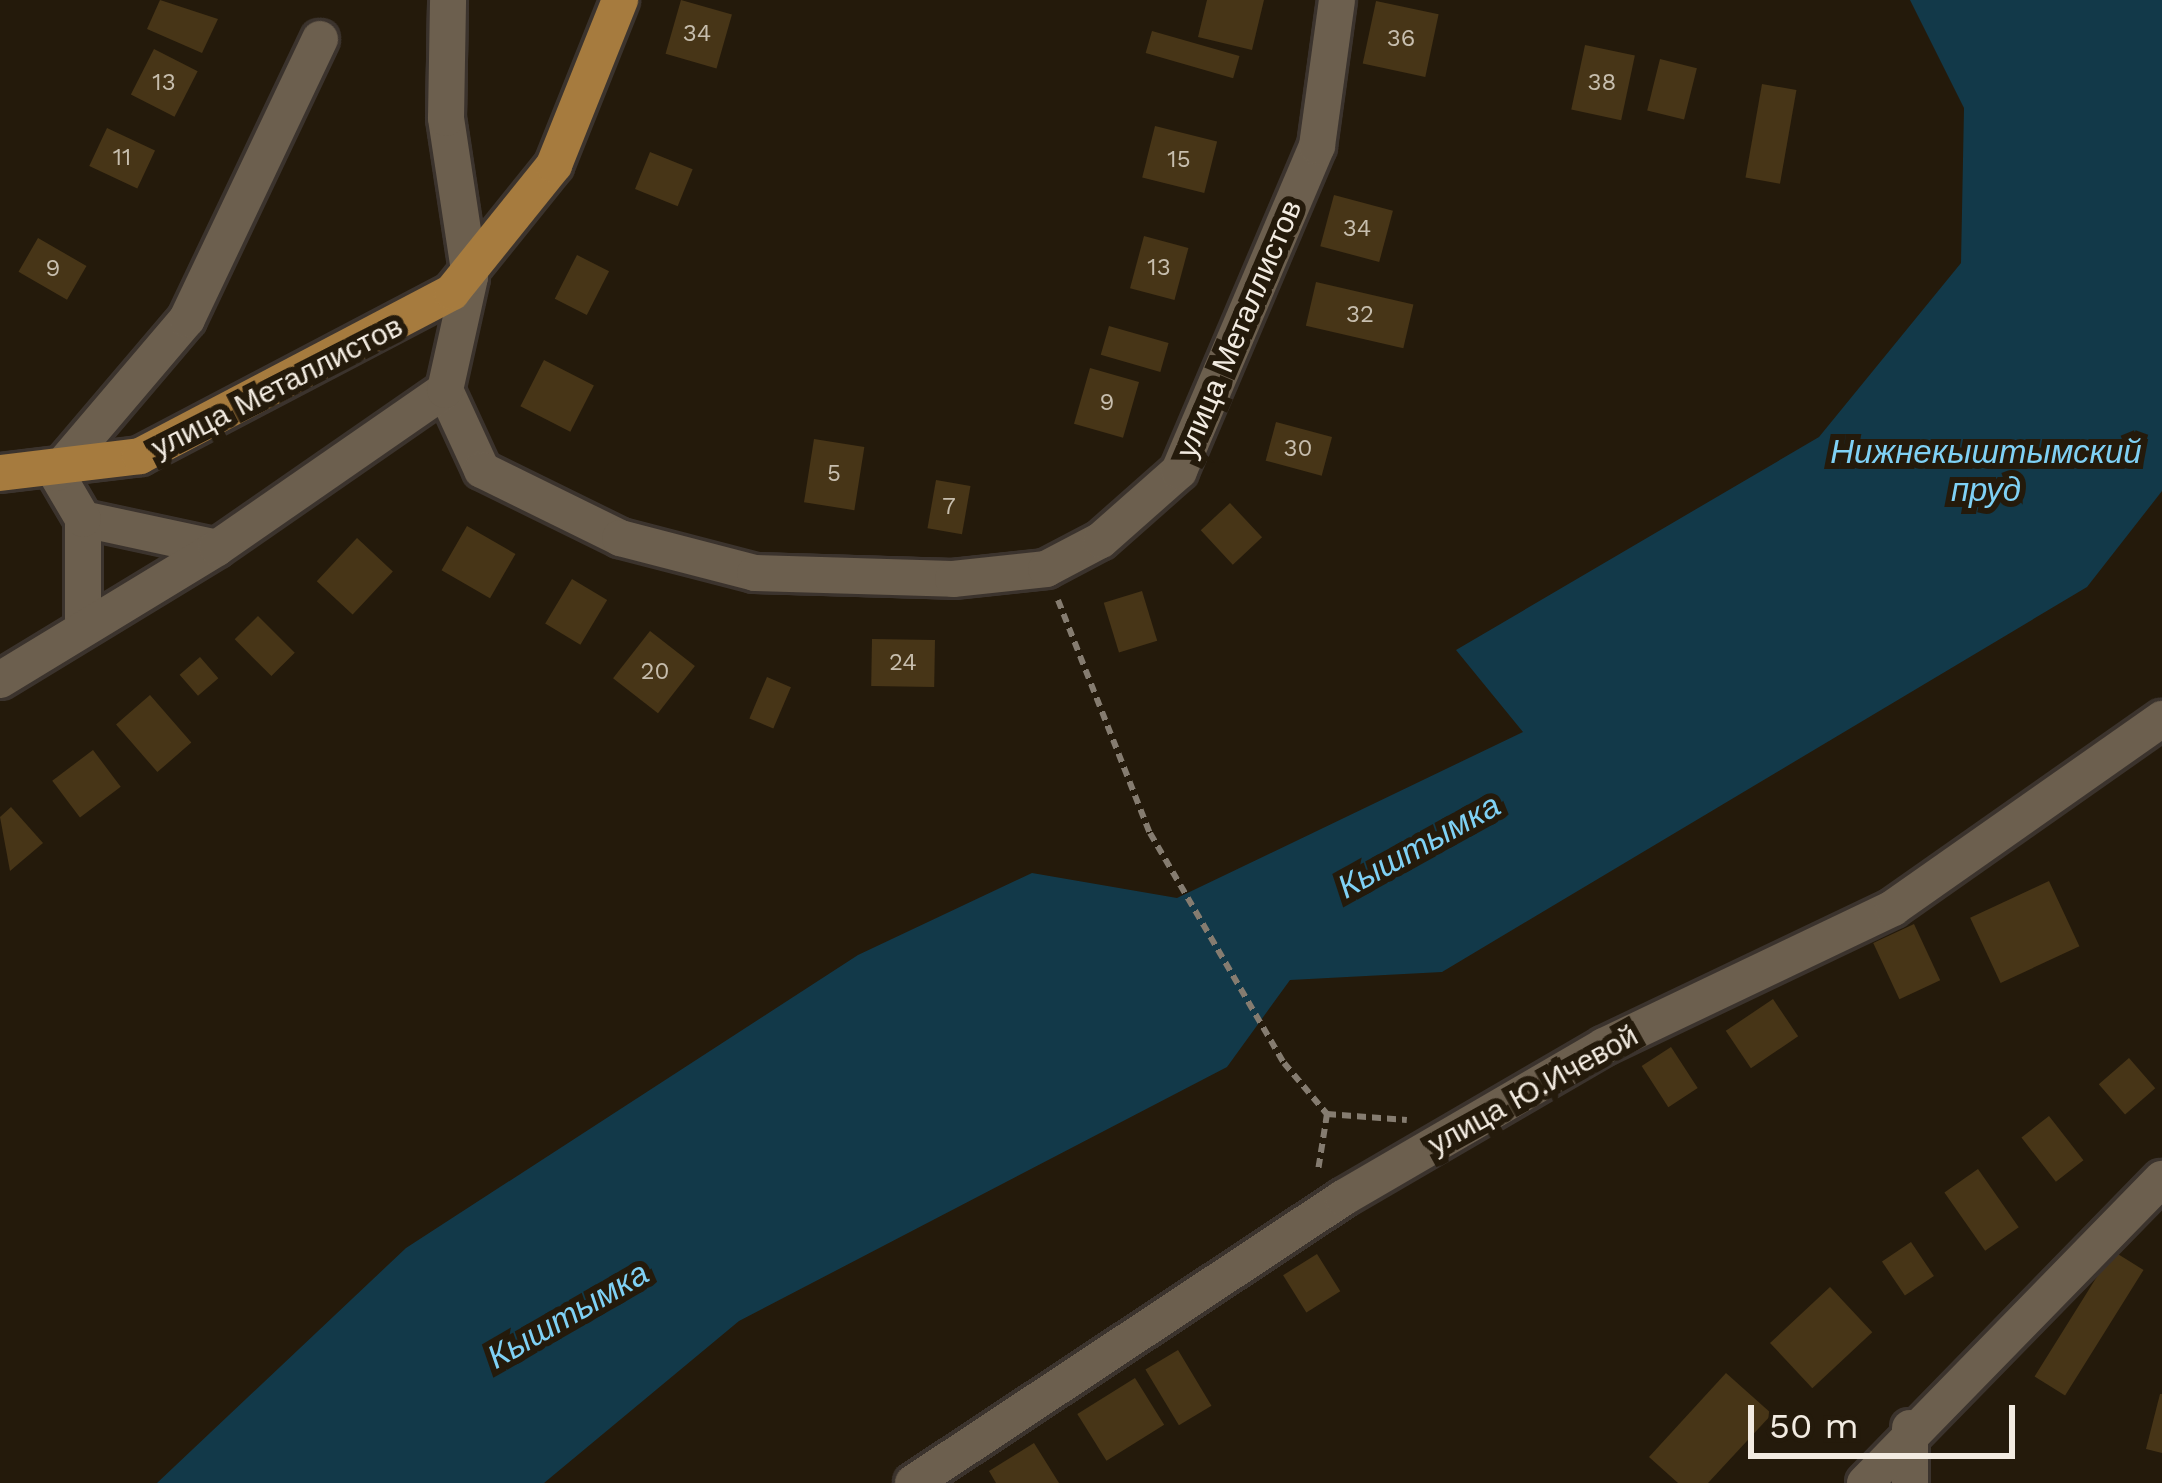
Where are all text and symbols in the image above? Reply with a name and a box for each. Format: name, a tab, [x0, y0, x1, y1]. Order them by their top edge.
house number: 34	[683, 20, 711, 48]
house number: 36	[1387, 25, 1415, 53]
house number: 13	[152, 69, 176, 97]
house number: 38	[1588, 69, 1616, 97]
house number: 11	[113, 144, 131, 172]
house number: 15	[1167, 146, 1191, 174]
street label: улица Металлистов	[1168, 195, 1310, 463]
house number: 34	[1343, 215, 1371, 243]
house number: 13	[1147, 254, 1171, 282]
house number: 9	[46, 255, 60, 283]
house number: 32	[1346, 301, 1374, 329]
street label: улица Металлистов	[146, 308, 408, 466]
house number: 9	[1100, 389, 1114, 417]
water label: Нижнекыштымский пруд	[1830, 432, 2142, 510]
house number: 30	[1284, 435, 1312, 463]
house number: 5	[827, 460, 841, 488]
house number: 7	[942, 493, 956, 521]
house number: 24	[889, 649, 917, 677]
house number: 20	[641, 658, 669, 686]
water label: Кыштымка	[1331, 785, 1507, 907]
street label: улица Ю.Ичевой	[1422, 1018, 1644, 1162]
water label: Кыштымка	[480, 1253, 656, 1377]
scale bar	[1754, 1381, 2021, 1455]
text: 50 m	[1769, 1405, 1859, 1447]

